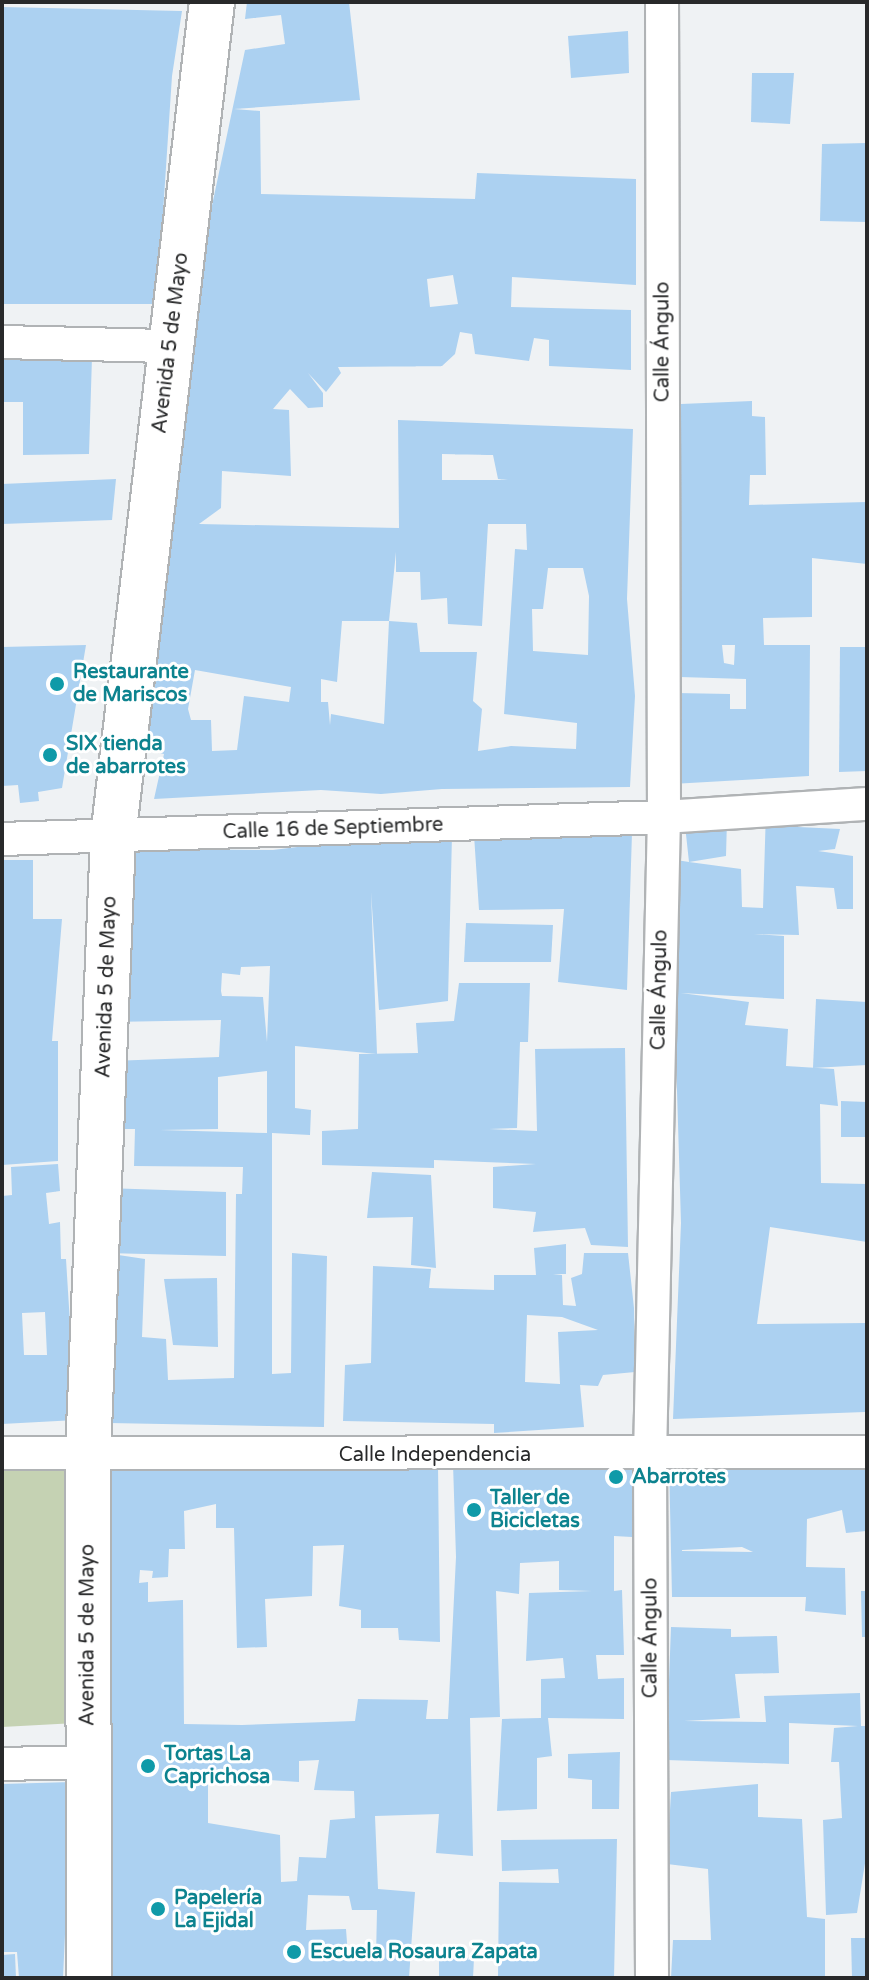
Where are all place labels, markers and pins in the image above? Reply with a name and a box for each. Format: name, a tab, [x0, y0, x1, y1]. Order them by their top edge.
place label: Restaurante de Mariscos	[73, 660, 189, 707]
marker: Restaurante de Mariscos	[48, 675, 66, 693]
place label: SIX tienda de abarrotes	[66, 732, 186, 779]
marker: SIX tienda de abarrotes	[41, 746, 59, 764]
place label: Abarrotes	[632, 1465, 726, 1489]
marker: Abarrotes	[607, 1468, 625, 1486]
place label: Taller de Bicicletas	[490, 1486, 580, 1533]
marker: Taller de Bicicletas	[465, 1501, 483, 1519]
place label: Tortas La Caprichosa	[164, 1742, 270, 1789]
marker: Tortas La Caprichosa	[139, 1757, 157, 1775]
place label: Papelería La Ejidal	[174, 1886, 262, 1933]
marker: Papelería La Ejidal	[149, 1900, 167, 1918]
place label: Escuela Rosaura Zapata	[310, 1940, 538, 1964]
marker: Escuela Rosaura Zapata	[285, 1943, 303, 1961]

